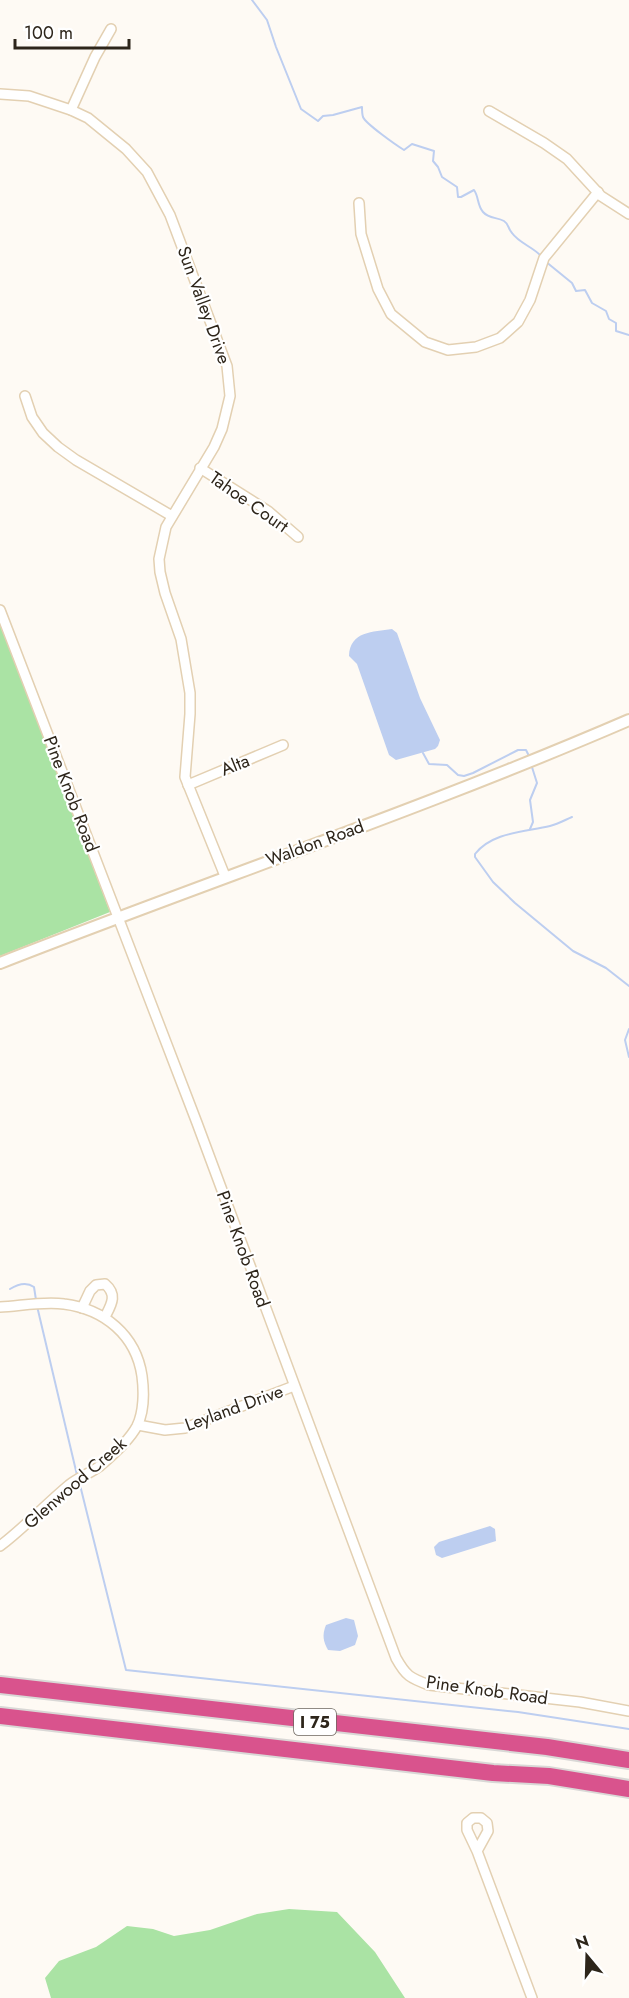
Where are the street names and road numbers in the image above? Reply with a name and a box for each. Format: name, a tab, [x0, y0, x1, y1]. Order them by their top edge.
street label: Sun Valley Drive	[171, 243, 237, 367]
street label: Tahoe Court	[204, 465, 294, 539]
street label: Pine Knob Road	[37, 732, 105, 856]
street label: Alta	[217, 748, 253, 782]
street label: Waldon Road	[262, 813, 368, 873]
street label: Pine Knob Road	[210, 1187, 276, 1311]
street label: Leyland Drive	[181, 1378, 287, 1438]
street label: Glenwood Creek	[18, 1431, 132, 1535]
street label: Pine Knob Road	[424, 1669, 550, 1711]
road number: I 75	[294, 1709, 336, 1735]

